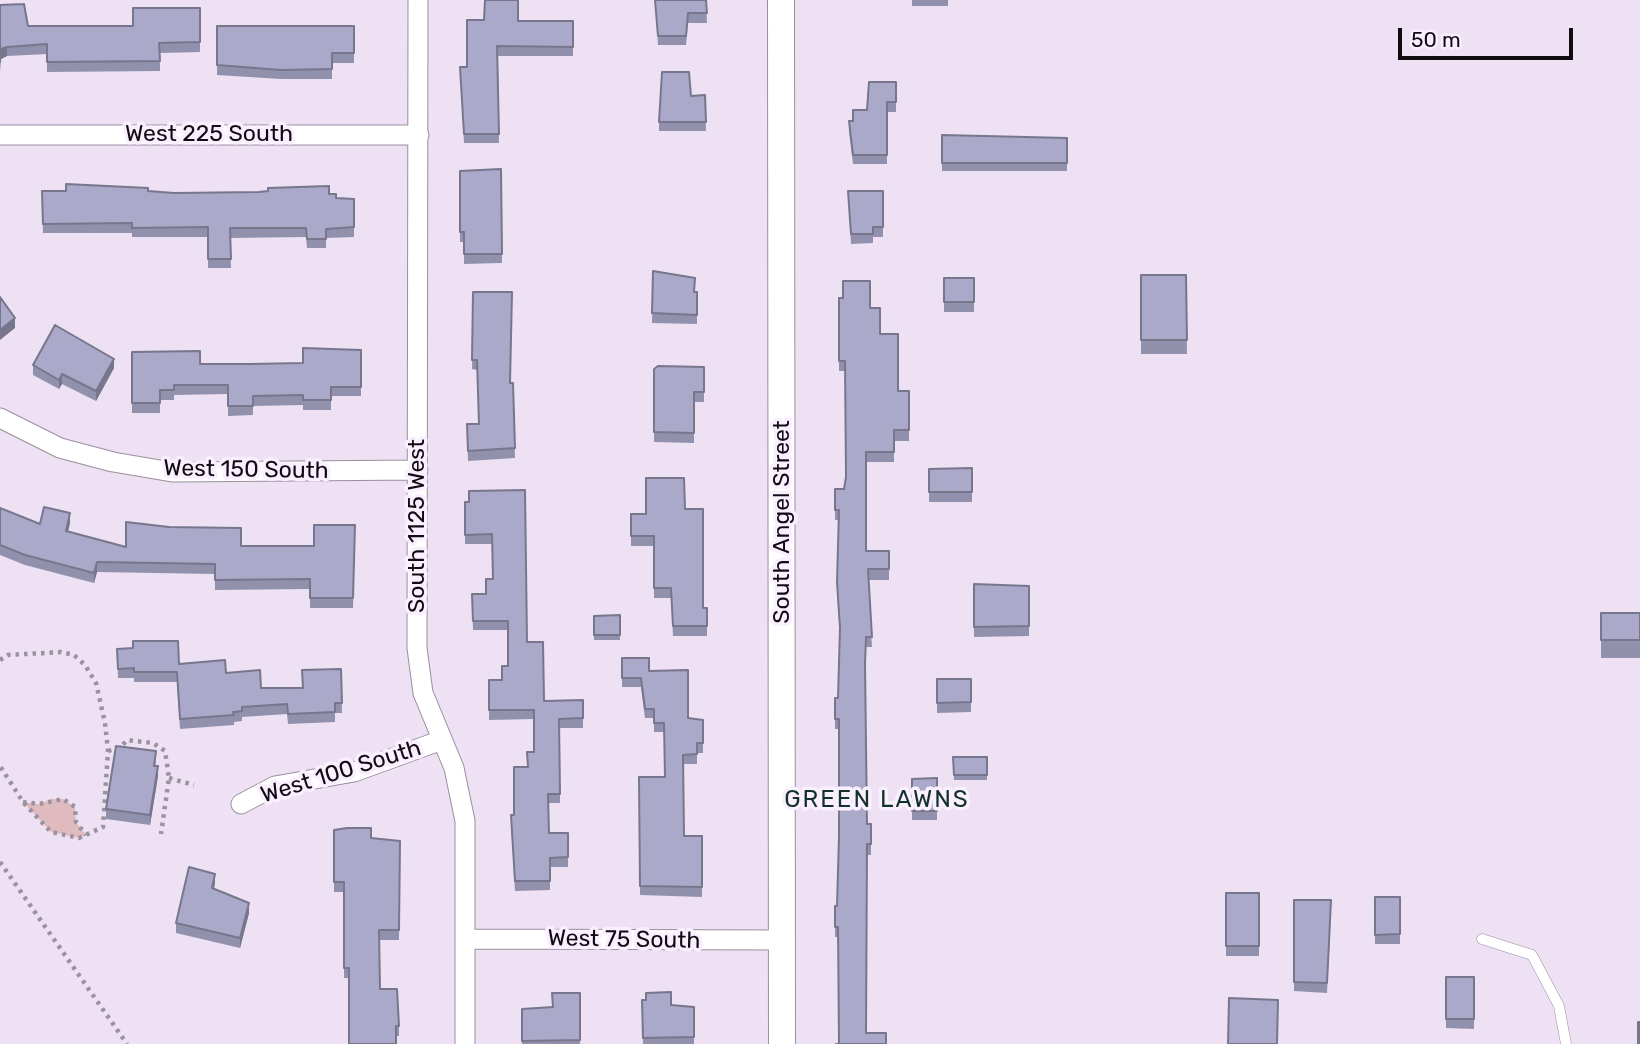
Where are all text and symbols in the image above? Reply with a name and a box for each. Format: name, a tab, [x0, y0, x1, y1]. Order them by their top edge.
scale bar	[1402, 14, 1577, 58]
text: 50 m	[1411, 27, 1461, 52]
street label: West 225 South	[125, 120, 293, 148]
street label: South Angel Street	[768, 420, 796, 624]
street label: South 1125 West	[403, 439, 431, 613]
street label: West 150 South	[163, 455, 329, 485]
street label: West 100 South	[257, 735, 425, 809]
district label: GREEN LAWNS	[786, 786, 968, 814]
street label: West 75 South	[547, 925, 701, 955]

